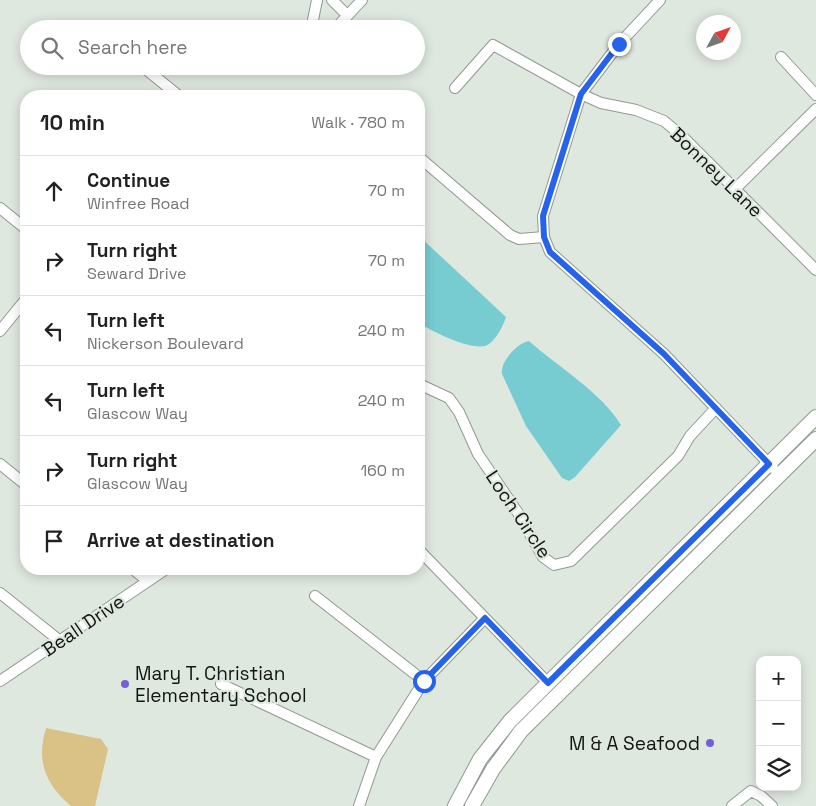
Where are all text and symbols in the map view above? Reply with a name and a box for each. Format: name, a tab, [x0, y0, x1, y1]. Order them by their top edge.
north arrow	[696, 15, 741, 60]
search box	[20, 20, 425, 75]
route end	[608, 33, 631, 56]
icon: search	[38, 34, 66, 62]
text: Search here	[78, 35, 188, 60]
text: 10 min	[40, 109, 105, 136]
text: Walk · 780 m	[311, 112, 405, 133]
street label: Bonney Lane	[665, 122, 768, 223]
text: Continue	[87, 168, 170, 193]
icon: ahead	[40, 177, 68, 205]
text: 70 m	[368, 180, 405, 201]
text: Winfree Road	[87, 193, 190, 214]
text: Turn right	[87, 238, 177, 263]
icon: right	[40, 247, 68, 275]
text: 70 m	[368, 250, 405, 271]
text: Seward Drive	[87, 263, 187, 284]
text: Turn left	[87, 308, 165, 333]
icon: left	[40, 317, 68, 345]
text: 240 m	[358, 320, 405, 341]
text: Nickerson Boulevard	[87, 333, 244, 354]
text: Turn left	[87, 378, 165, 403]
icon: left	[40, 387, 68, 415]
text: 240 m	[358, 390, 405, 411]
text: Glascow Way	[87, 403, 188, 424]
text: Turn right	[87, 448, 177, 473]
icon: right	[40, 457, 68, 485]
text: 160 m	[360, 460, 405, 481]
street label: Loch Circle	[480, 465, 557, 563]
text: Glascow Way	[87, 473, 188, 494]
icon: arrive	[40, 527, 68, 555]
text: Arrive at destination	[87, 528, 275, 553]
street label: Beall Drive	[37, 589, 129, 662]
map controls	[756, 656, 801, 791]
button: +	[756, 656, 801, 701]
place label: Mary T. Christian Elementary School	[135, 661, 307, 708]
route start	[413, 670, 436, 693]
marker: Mary T. Christian Elementary School	[119, 678, 131, 690]
button: −	[756, 701, 801, 746]
place label: M & A Seafood	[569, 731, 700, 756]
marker: M & A Seafood	[704, 737, 716, 749]
button: layers	[756, 746, 801, 791]

